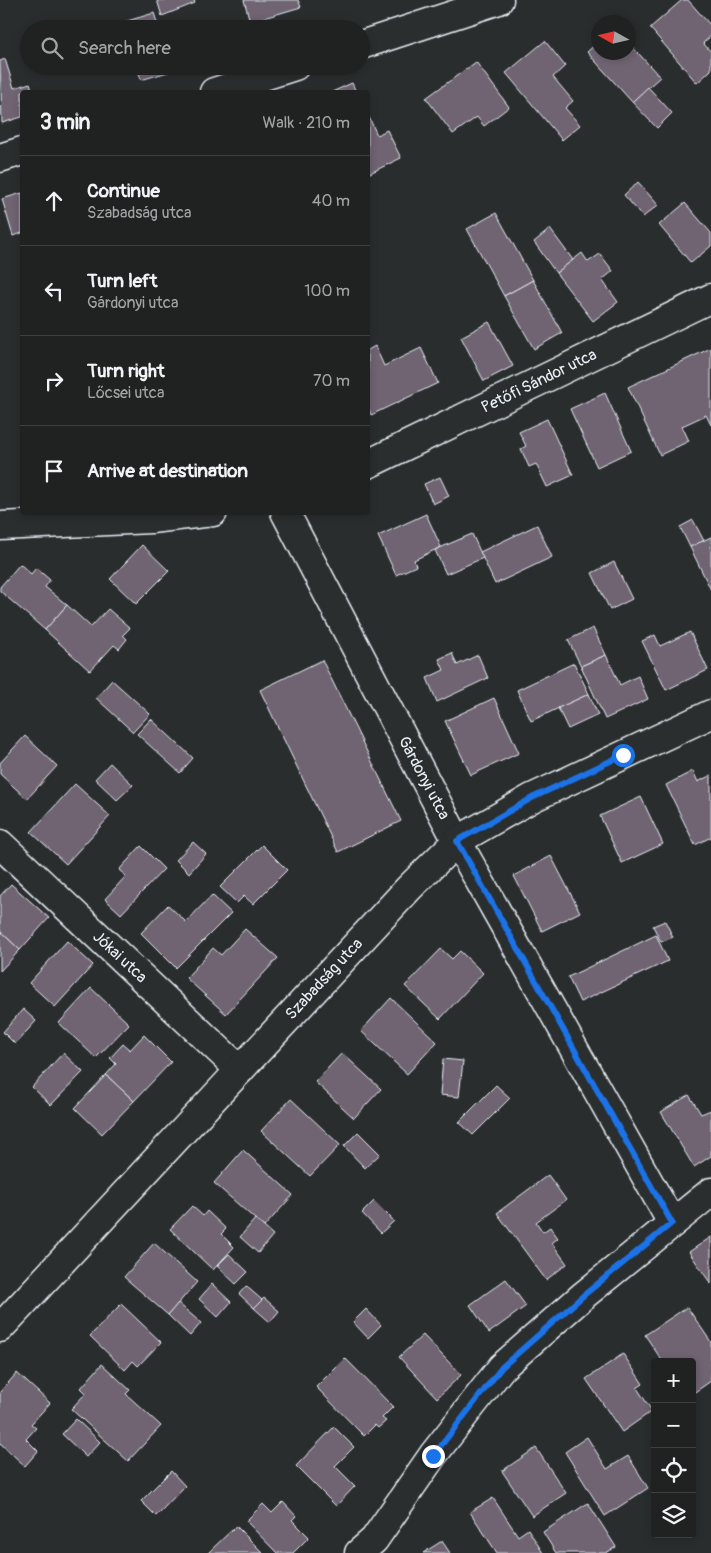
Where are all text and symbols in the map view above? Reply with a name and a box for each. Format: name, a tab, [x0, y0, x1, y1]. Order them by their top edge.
north arrow	[591, 15, 636, 60]
search box	[20, 20, 370, 75]
icon: search	[38, 34, 66, 62]
text: Search here	[78, 36, 171, 60]
text: 3 min	[40, 109, 90, 136]
text: Walk · 210 m	[262, 113, 350, 133]
text: Continue	[87, 179, 160, 203]
icon: ahead	[40, 187, 68, 215]
text: 40 m	[312, 191, 350, 211]
text: Szabadság utca	[87, 203, 191, 223]
text: Turn left	[87, 269, 157, 293]
icon: left	[40, 277, 68, 305]
text: 100 m	[304, 281, 350, 301]
text: Gárdonyi utca	[87, 293, 178, 313]
street label: Petőfi Sándor utca	[478, 344, 600, 418]
text: Turn right	[87, 359, 165, 383]
icon: right	[40, 367, 68, 395]
text: 70 m	[313, 371, 350, 391]
text: Lőcsei utca	[87, 383, 164, 403]
icon: arrive	[40, 457, 68, 485]
text: Arrive at destination	[87, 459, 248, 483]
street label: Gárdonyi utca	[394, 733, 454, 823]
route start	[612, 744, 635, 767]
street label: Jókai utca	[89, 927, 151, 987]
street label: Szabadság utca	[281, 934, 367, 1024]
map controls	[651, 1358, 696, 1538]
button: +	[651, 1358, 696, 1403]
button: −	[651, 1403, 696, 1448]
route end	[422, 1445, 445, 1468]
button: locate	[651, 1448, 696, 1493]
button: layers	[651, 1493, 696, 1538]

